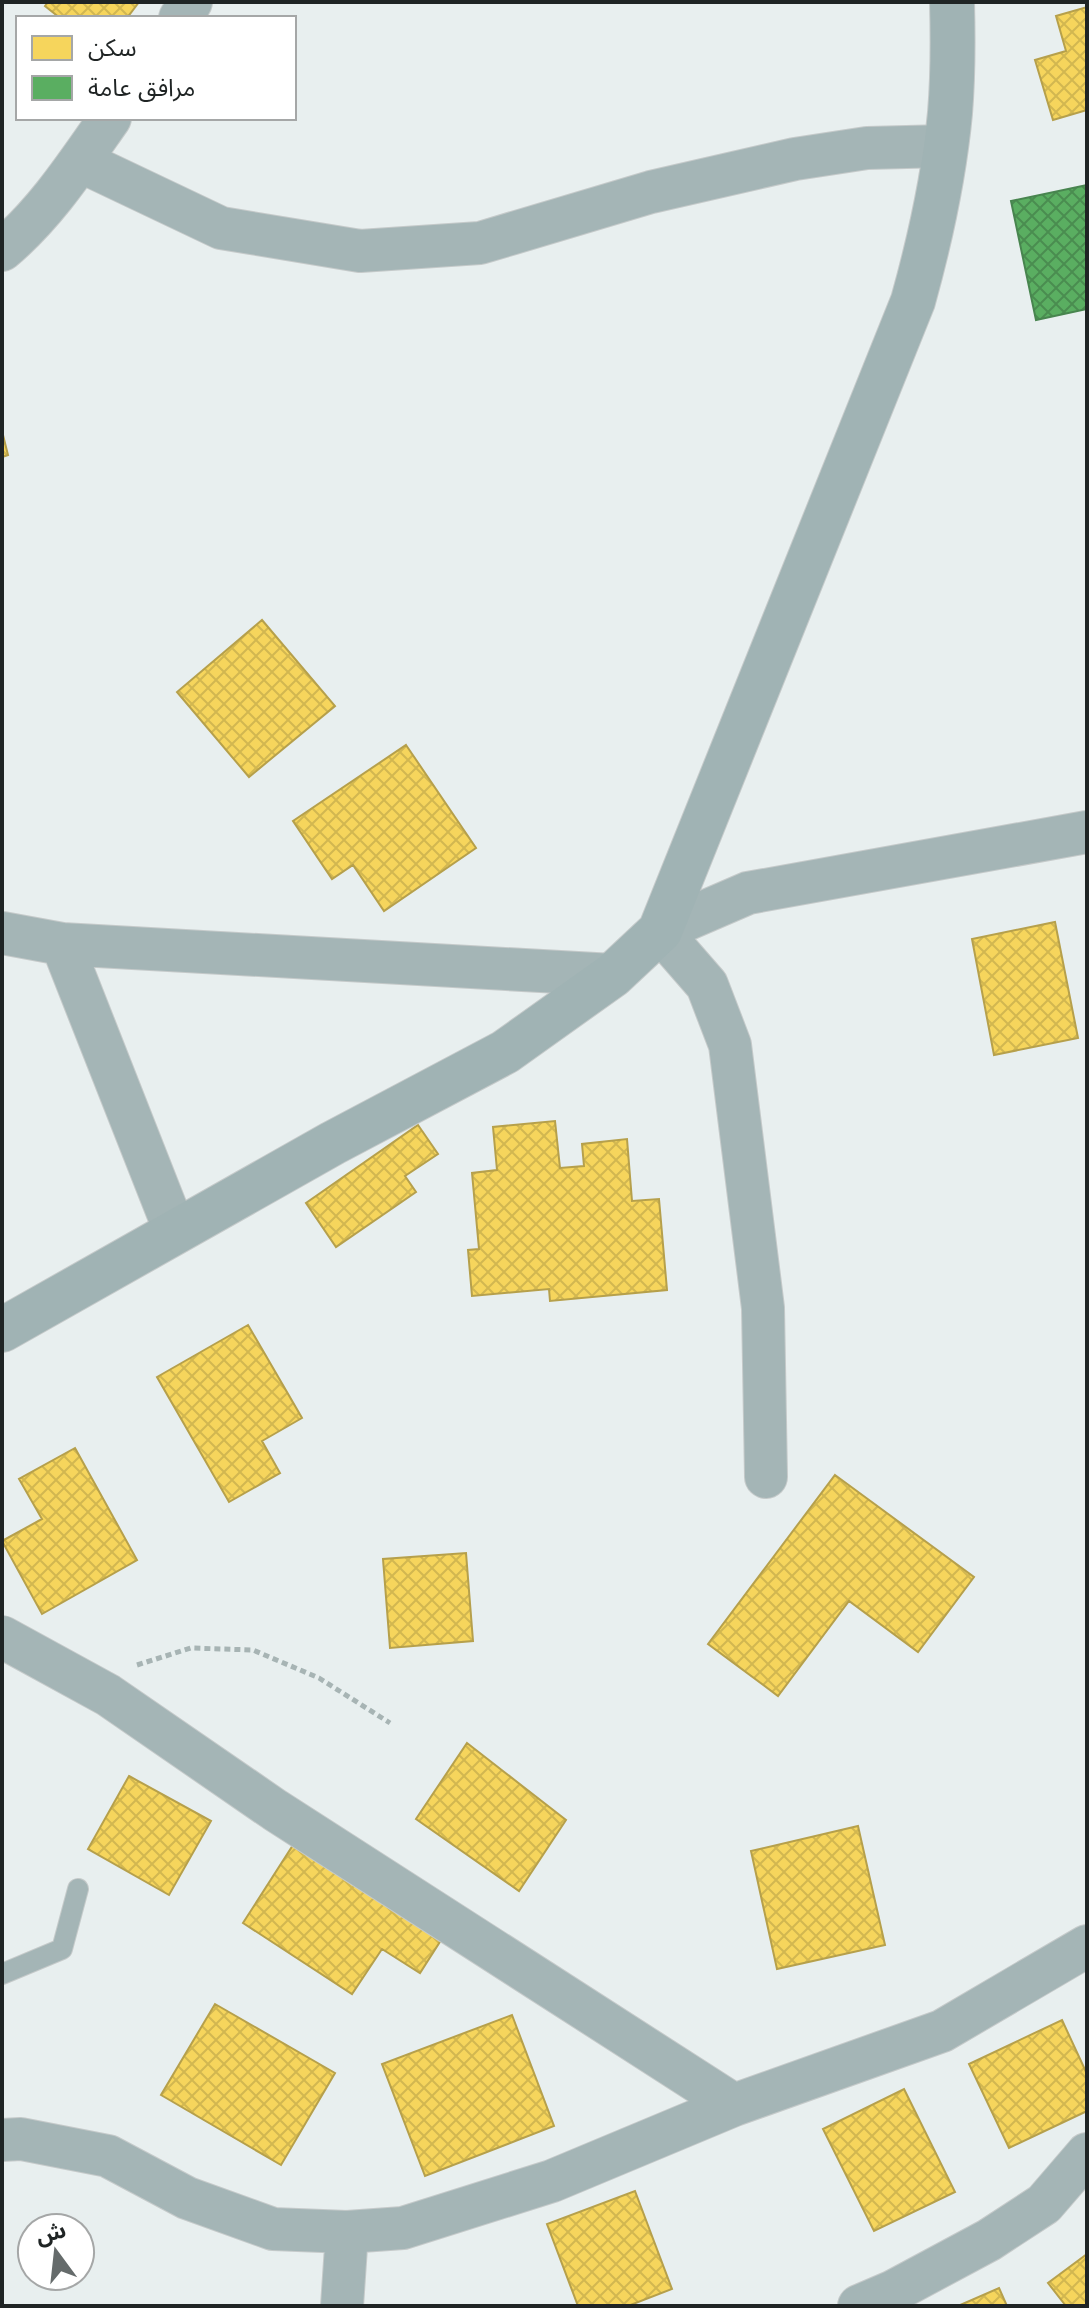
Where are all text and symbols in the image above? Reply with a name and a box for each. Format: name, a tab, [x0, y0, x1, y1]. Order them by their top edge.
legend	[16, 16, 296, 120]
text: سكن	[88, 34, 137, 61]
text: مرافق عامة	[88, 74, 195, 103]
north arrow	[16, 2212, 96, 2292]
text: ش	[33, 2217, 69, 2249]

